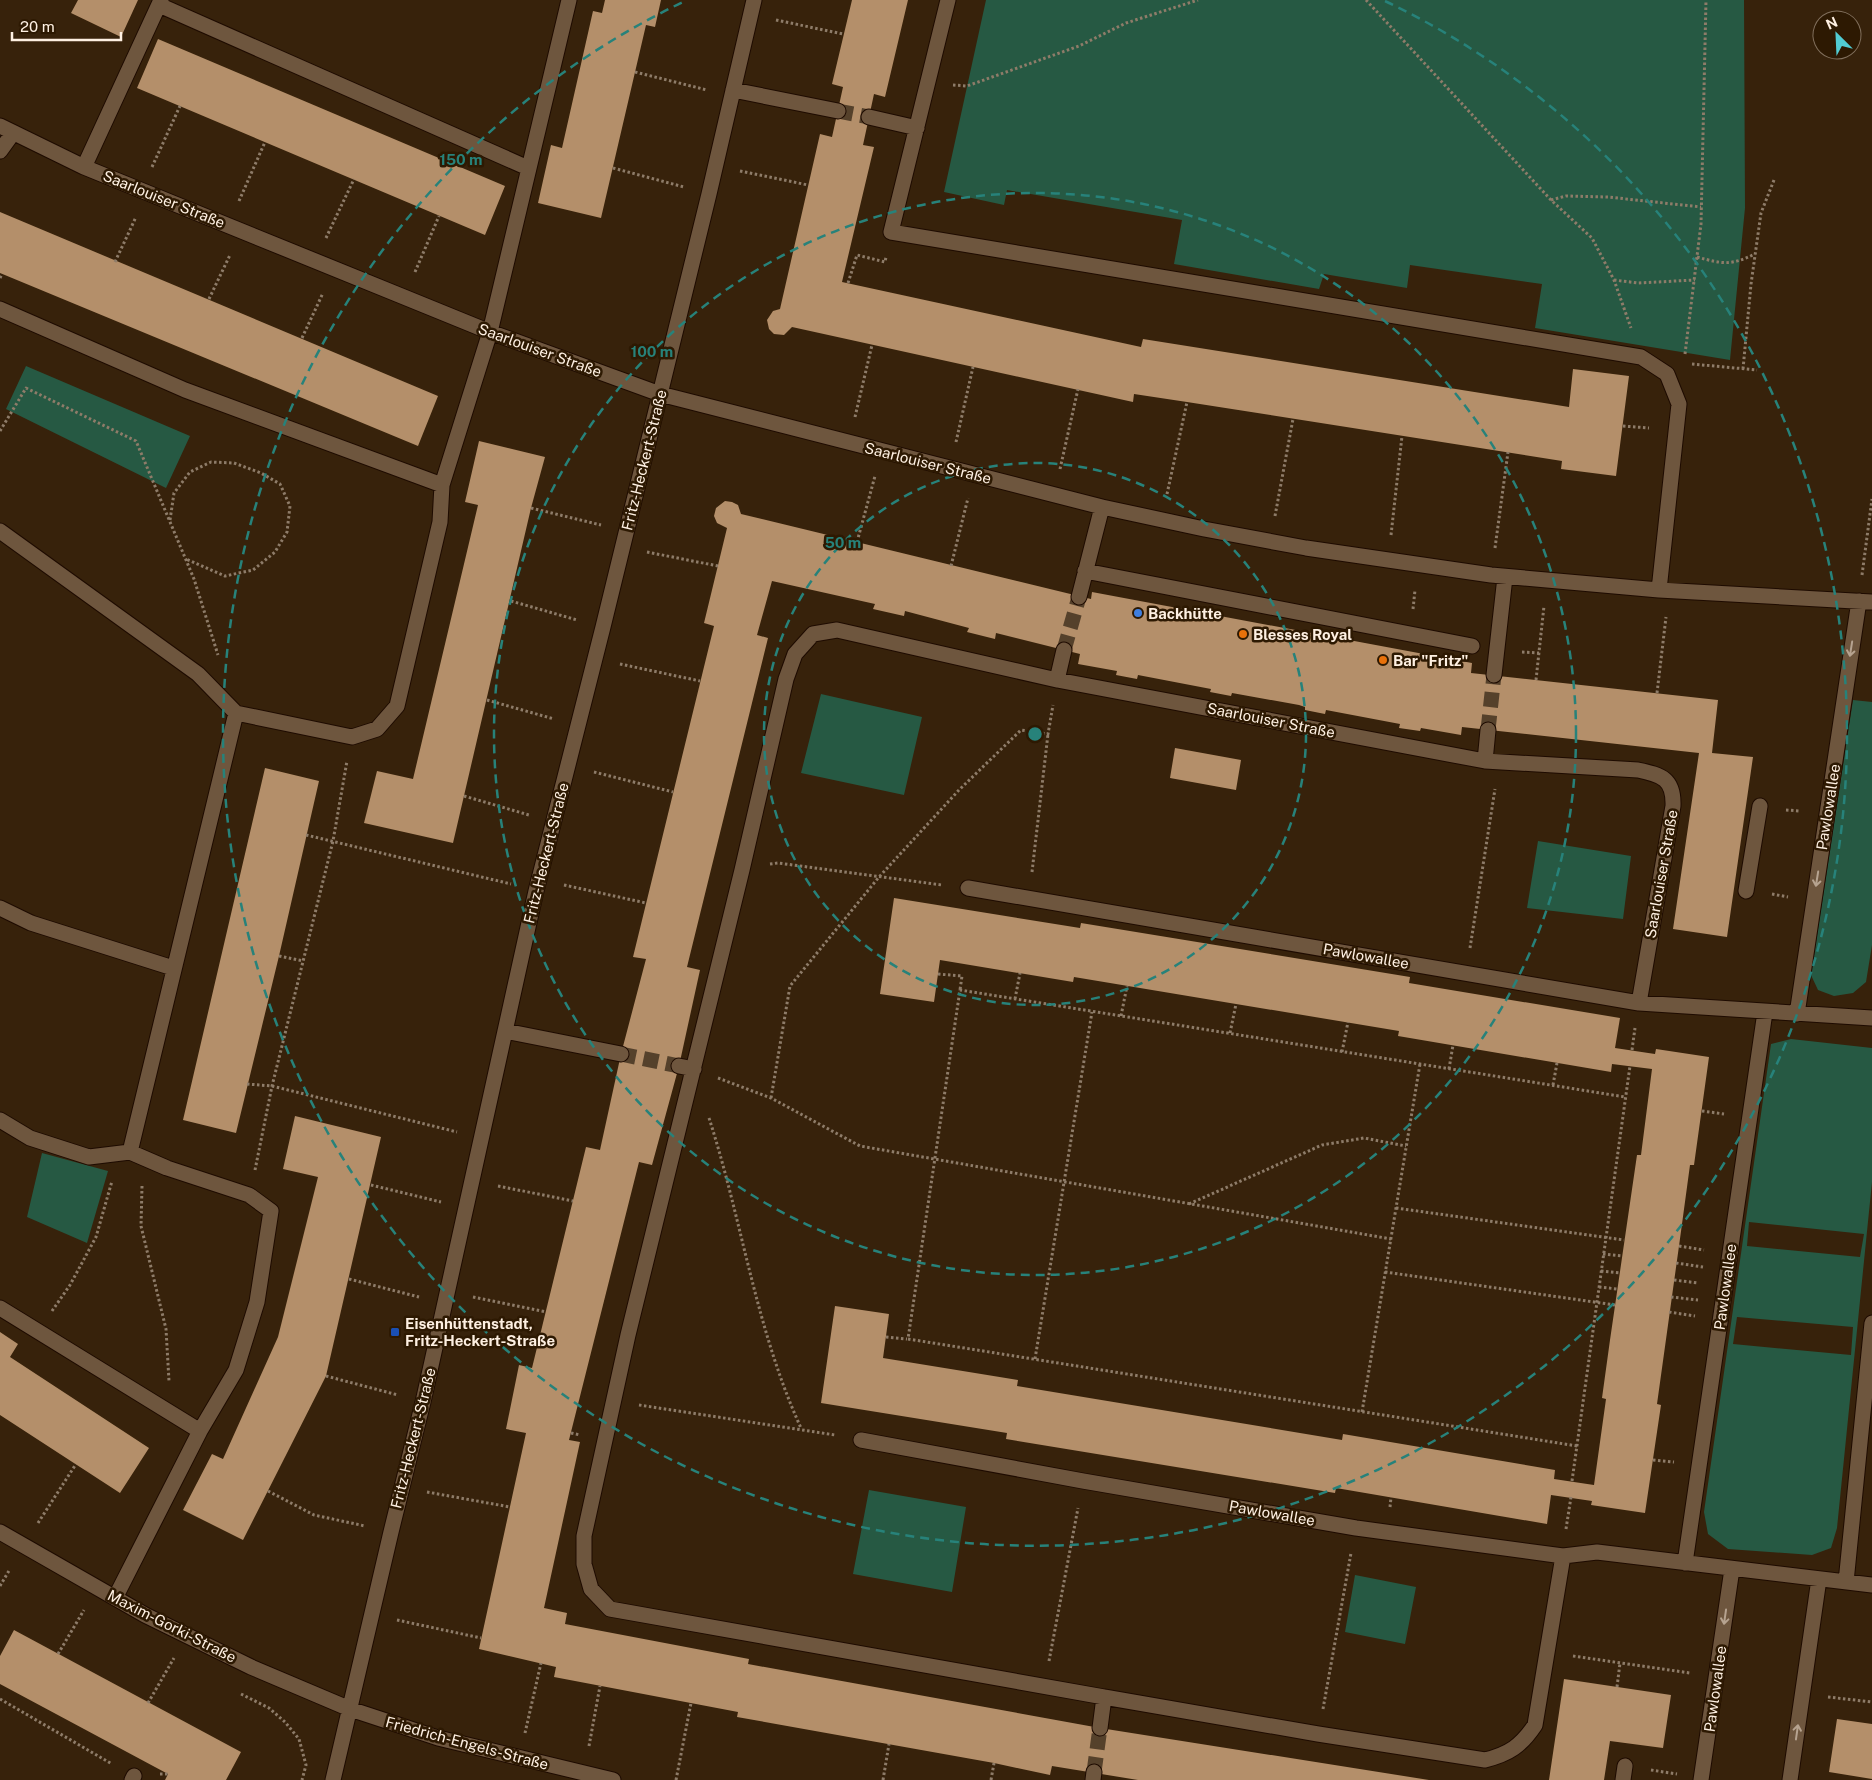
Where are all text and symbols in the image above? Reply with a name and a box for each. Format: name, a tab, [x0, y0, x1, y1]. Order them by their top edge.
scale bar	[12, 10, 121, 42]
north arrow	[1812, 10, 1862, 60]
text: N	[1823, 14, 1840, 33]
text: 20 m	[20, 18, 55, 35]
text: 150 m	[439, 151, 483, 168]
street label: Saarlouiser Straße	[101, 167, 227, 231]
street label: Saarlouiser Straße	[476, 320, 604, 380]
text: 100 m	[631, 343, 673, 360]
street label: Fritz-Heckert-Straße	[618, 388, 670, 532]
street label: Saarlouiser Straße	[863, 439, 993, 487]
text: 50 m	[825, 534, 861, 551]
place label: Backhütte	[1148, 605, 1222, 622]
marker: Backhütte	[1132, 607, 1144, 619]
place label: Blesses Royal	[1253, 626, 1352, 643]
marker: Blesses Royal	[1237, 628, 1249, 640]
one-way arrow	[1846, 641, 1856, 657]
place label: Bar "Fritz"	[1393, 652, 1469, 669]
marker: Bar "Fritz"	[1377, 654, 1389, 666]
street label: Saarlouiser Straße	[1206, 699, 1336, 741]
centre of rings	[1026, 725, 1044, 743]
street label: Pawlowallee	[1813, 763, 1843, 851]
street label: Fritz-Heckert-Straße	[520, 781, 572, 925]
street label: Saarlouiser Straße	[1641, 809, 1681, 939]
one-way arrow	[1811, 871, 1821, 887]
street label: Pawlowallee	[1322, 940, 1410, 972]
street label: Pawlowallee	[1711, 1243, 1739, 1331]
place label: Eisenhüttenstadt, Fritz-Heckert-Straße	[405, 1315, 555, 1349]
marker: Eisenhüttenstadt, Fritz-Heckert-Straße	[389, 1326, 401, 1338]
street label: Fritz-Heckert-Straße	[387, 1366, 439, 1510]
street label: Pawlowallee	[1228, 1497, 1316, 1529]
street label: Maxim-Gorki-Straße	[105, 1586, 239, 1666]
one-way arrow	[1720, 1609, 1730, 1625]
street label: Pawlowallee	[1701, 1645, 1729, 1733]
street label: Friedrich-Engels-Straße	[384, 1713, 550, 1773]
one-way arrow	[1792, 1724, 1802, 1740]

